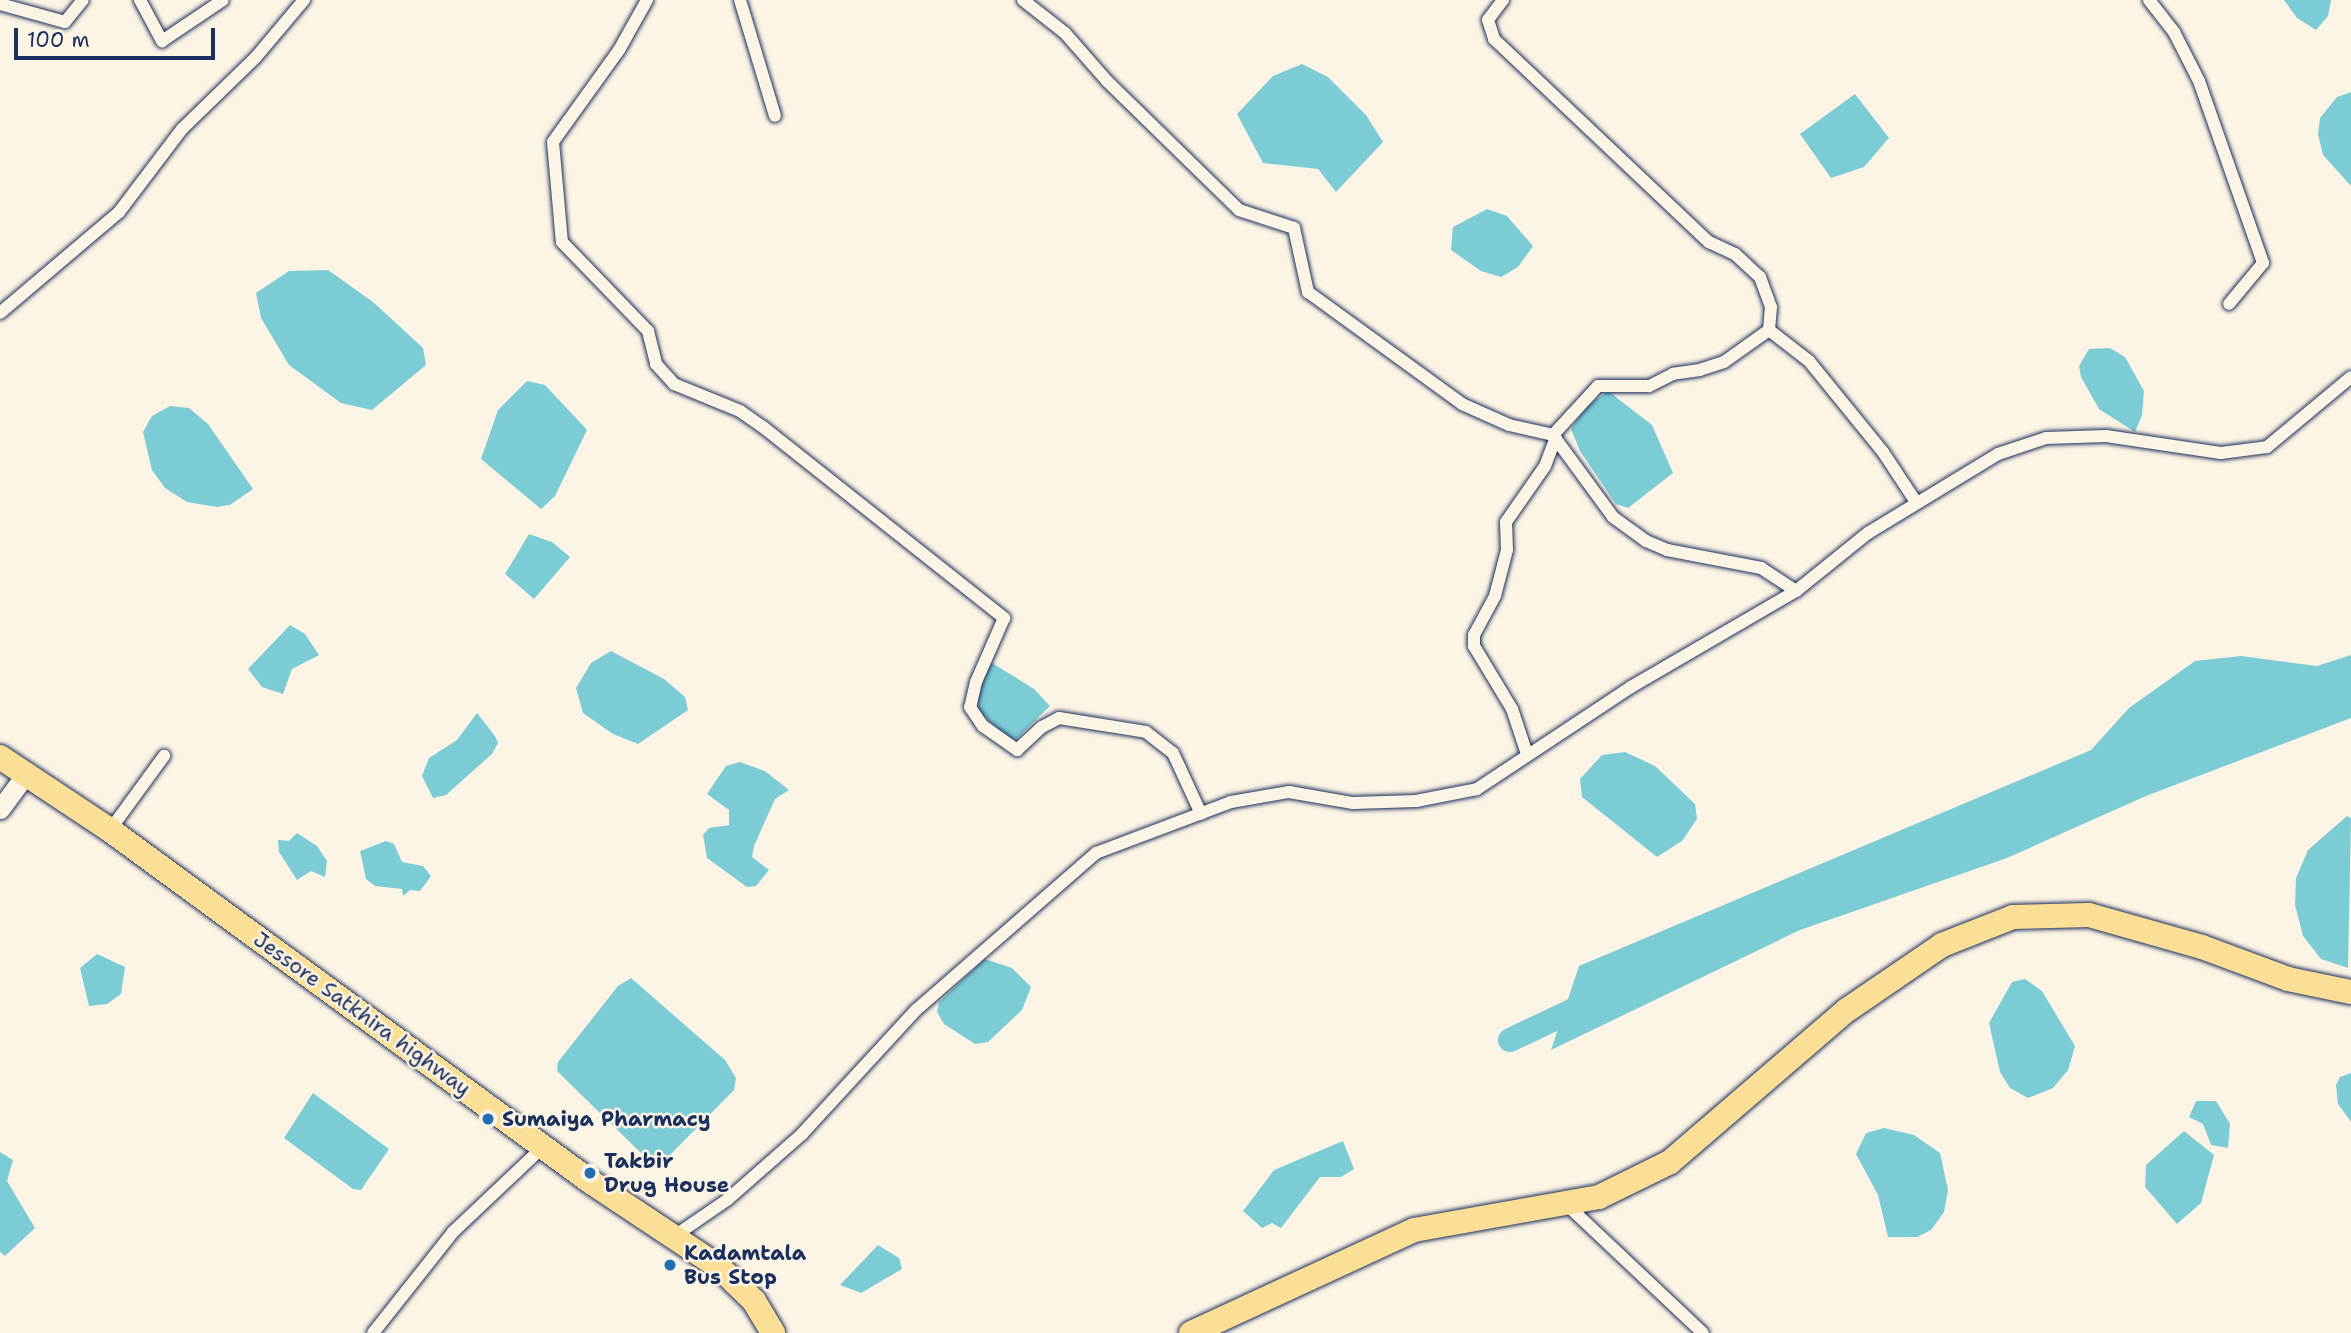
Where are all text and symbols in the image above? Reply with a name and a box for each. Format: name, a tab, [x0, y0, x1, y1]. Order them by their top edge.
scale bar	[18, 14, 219, 58]
text: 100 m	[27, 26, 90, 54]
street label: Jessore Satkhira highway	[248, 927, 476, 1101]
place label: Sumaiya Pharmacy	[502, 1106, 711, 1132]
marker: Sumaiya Pharmacy	[480, 1111, 496, 1127]
place label: Takbir Drug House	[604, 1148, 729, 1198]
marker: Takbir Drug House	[582, 1165, 598, 1181]
place label: Kadamtala Bus Stop	[684, 1240, 806, 1290]
marker: Kadamtala Bus Stop	[662, 1257, 678, 1273]

